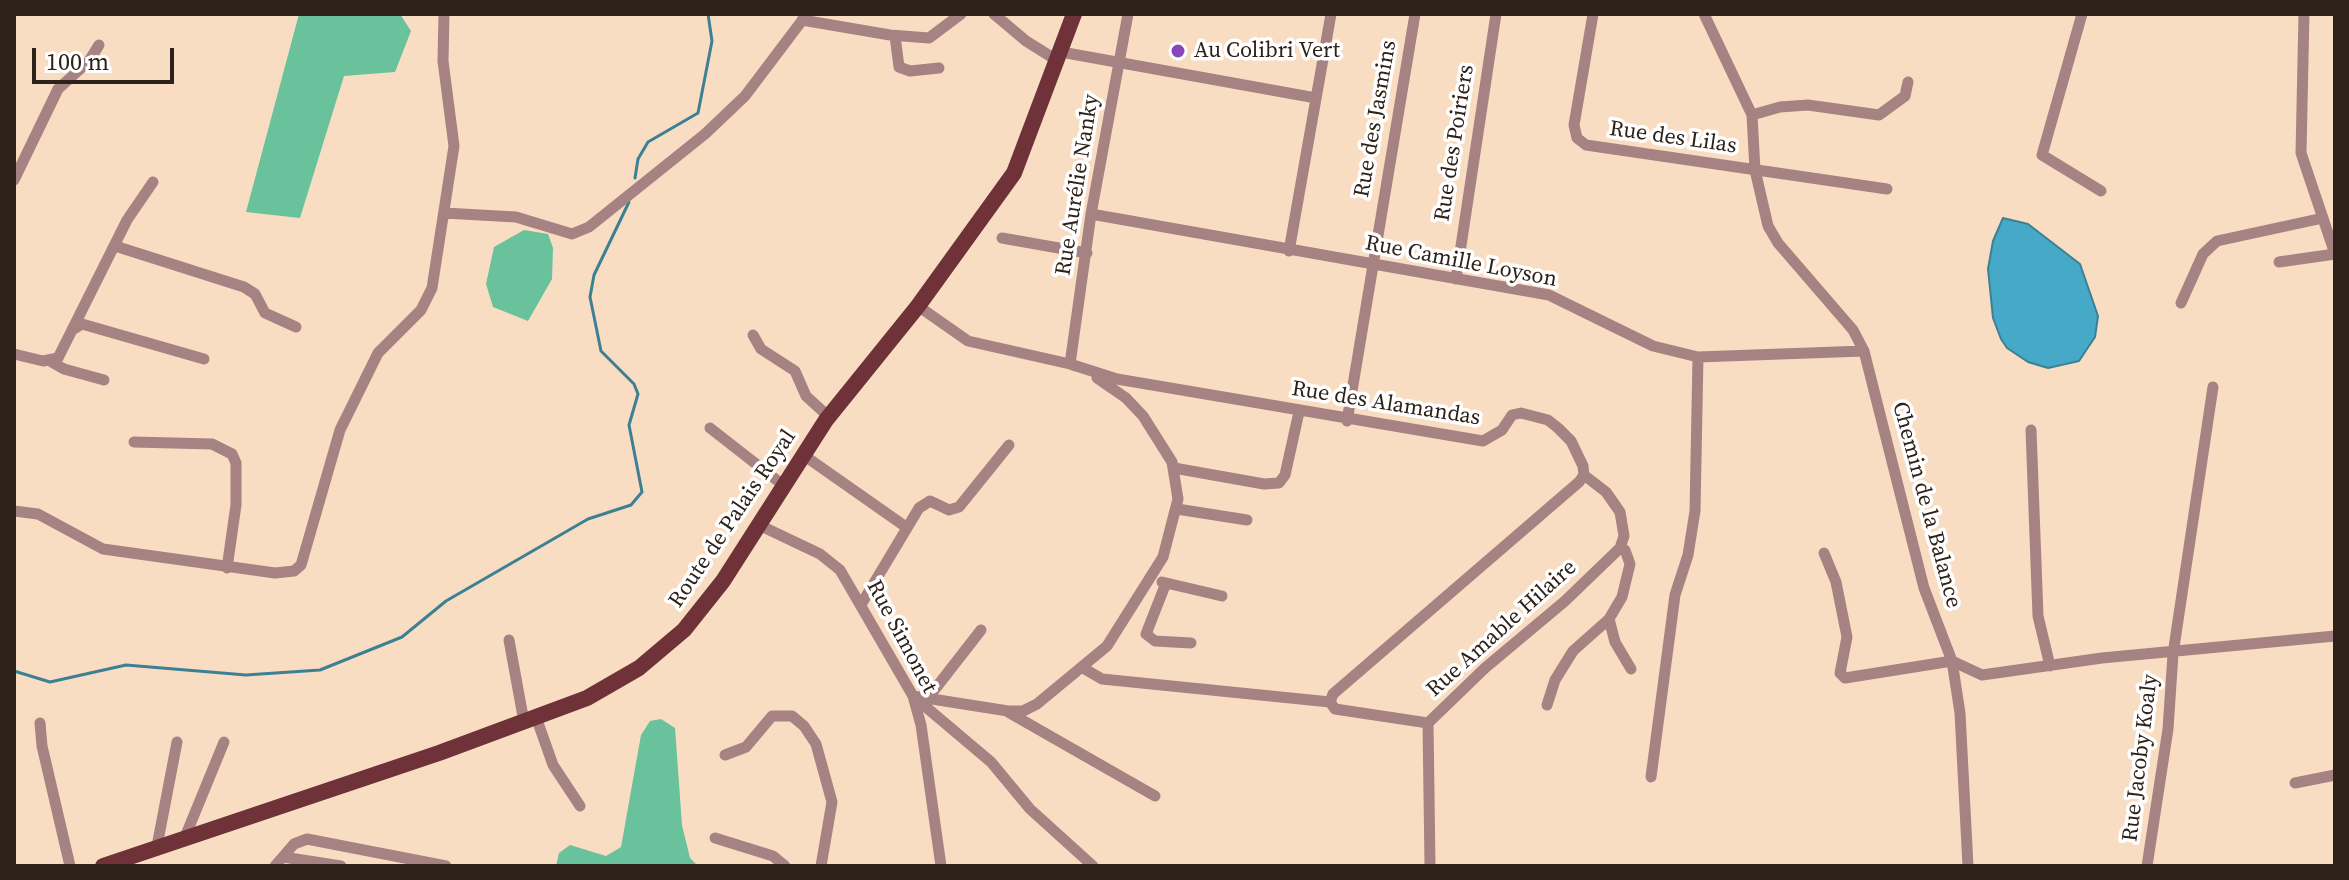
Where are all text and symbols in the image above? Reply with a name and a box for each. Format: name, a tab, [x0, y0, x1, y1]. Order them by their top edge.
scale bar	[36, 32, 178, 82]
place label: Au Colibri Vert	[1194, 38, 1340, 64]
street label: Rue des Jasmins	[1349, 38, 1403, 200]
marker: Au Colibri Vert	[1169, 42, 1187, 60]
text: 100 m	[46, 45, 109, 78]
street label: Rue des Poiriers	[1430, 63, 1480, 223]
street label: Rue Aurélie Nanky	[1051, 92, 1105, 278]
street label: Rue des Lilas	[1608, 116, 1738, 160]
street label: Rue Camille Loyson	[1363, 230, 1559, 294]
street label: Rue des Alamandas	[1290, 376, 1482, 432]
street label: Chemin de la Balance	[1886, 399, 1966, 611]
street label: Route de Palais Royal	[664, 425, 802, 613]
street label: Rue Amable Hilaire	[1422, 555, 1582, 703]
street label: Rue Simonet	[860, 576, 942, 698]
street label: Rue Jacoby Koaly	[2118, 673, 2164, 843]

